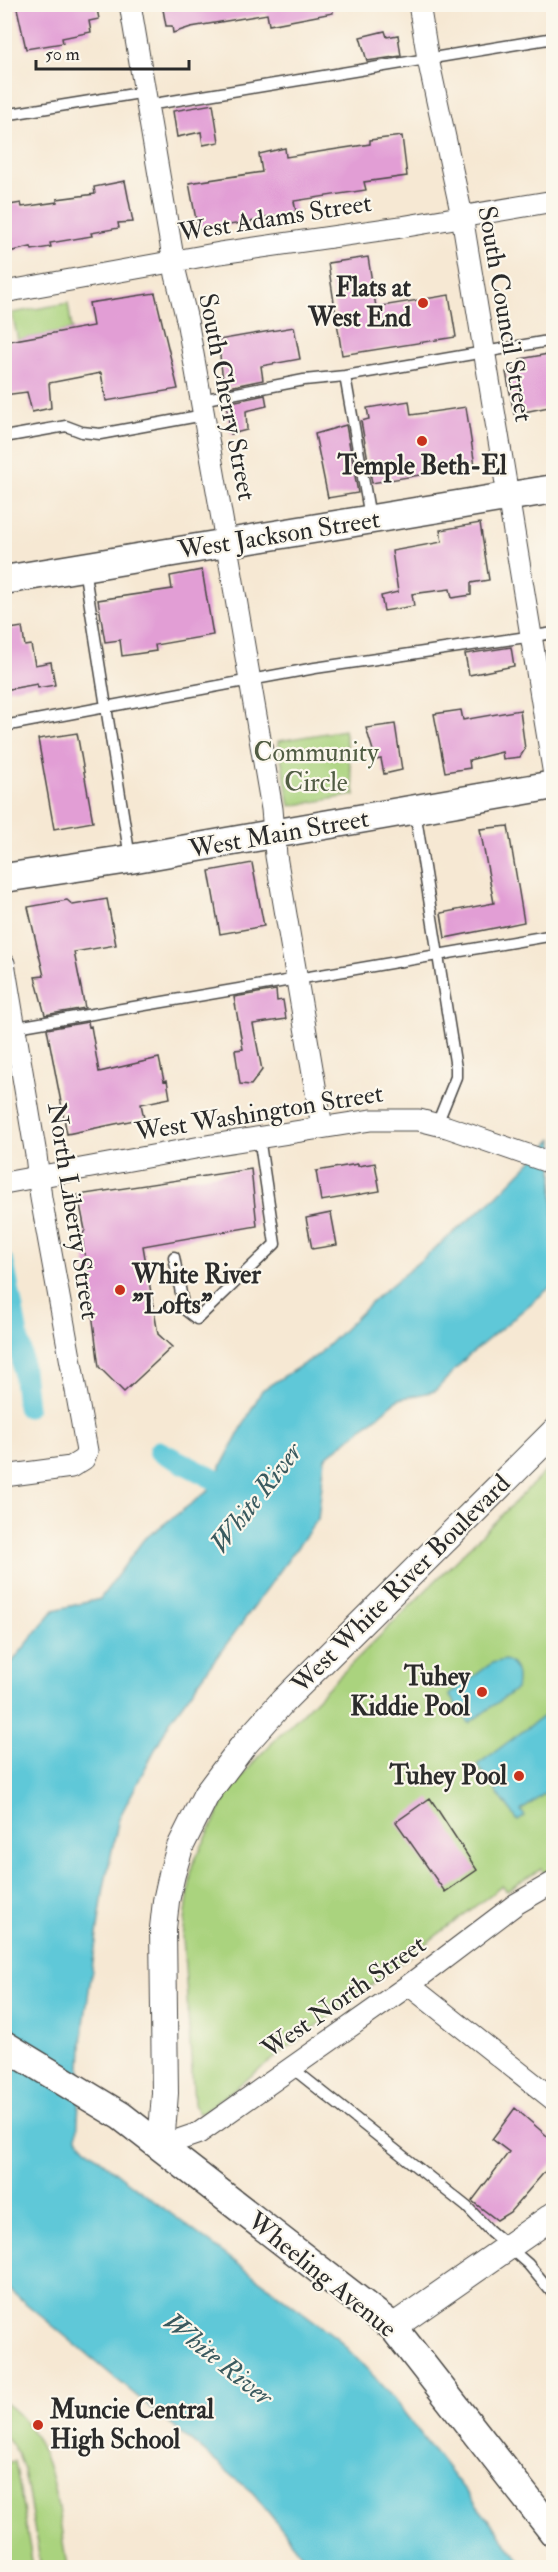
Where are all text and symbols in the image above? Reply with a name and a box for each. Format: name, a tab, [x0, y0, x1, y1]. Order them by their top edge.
scale bar	[36, 33, 189, 71]
text: 50 m	[45, 43, 80, 66]
street label: West Adams Street	[175, 187, 374, 249]
street label: South Council Street	[470, 204, 540, 424]
place label: Flats at West End	[307, 272, 412, 334]
street label: South Cherry Street	[191, 291, 263, 503]
marker: Flats at West End	[416, 296, 430, 310]
marker: Temple Beth-El	[415, 434, 429, 448]
place label: Temple Beth-El	[336, 450, 507, 483]
street label: West Jackson Street	[175, 503, 382, 567]
park label: Community Circle	[253, 737, 379, 799]
street label: West Main Street	[186, 802, 371, 866]
street label: West Washington Street	[132, 1078, 385, 1149]
street label: North Liberty Street	[40, 1100, 106, 1322]
place label: White River "Lofts"	[131, 1259, 261, 1321]
marker: White River "Lofts"	[113, 1283, 127, 1297]
water label: White River	[203, 1435, 311, 1560]
street label: West White River Boulevard	[284, 1468, 517, 1701]
place label: Tuhey Kiddie Pool	[350, 1661, 472, 1723]
marker: Tuhey Kiddie Pool	[475, 1685, 489, 1699]
place label: Tuhey Pool	[388, 1760, 507, 1793]
marker: Tuhey Pool	[512, 1769, 526, 1783]
street label: West North Street	[255, 1929, 432, 2066]
street label: Wheeling Avenue	[240, 2204, 403, 2345]
water label: White River	[157, 2305, 281, 2414]
place label: Muncie Central High School	[49, 2394, 214, 2457]
marker: Muncie Central High School	[31, 2418, 45, 2432]

